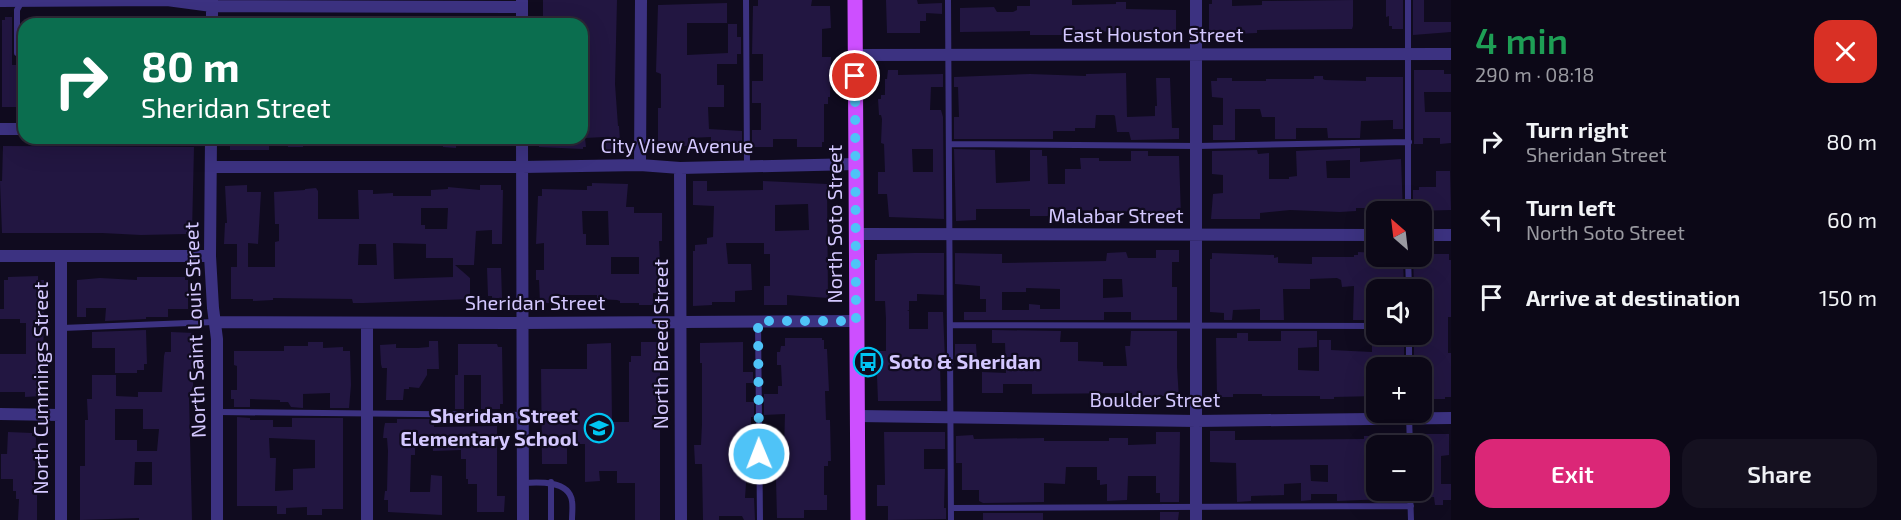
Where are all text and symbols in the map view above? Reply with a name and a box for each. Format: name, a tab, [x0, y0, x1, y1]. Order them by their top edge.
text: 4 min	[1475, 18, 1568, 61]
button: close	[1814, 20, 1877, 83]
street label: East Houston Street	[1062, 22, 1244, 46]
text: 80 m	[141, 40, 240, 90]
icon: right	[42, 42, 120, 120]
pin	[829, 50, 880, 101]
icon: arrive	[838, 59, 871, 92]
text: 290 m · 08:18	[1475, 62, 1594, 86]
text: Sheridan Street	[141, 91, 331, 123]
text: Turn right	[1526, 116, 1628, 142]
icon: right	[1475, 125, 1508, 158]
text: 80 m	[1826, 128, 1877, 154]
street label: City View Avenue	[600, 133, 754, 157]
text: Sheridan Street	[1526, 142, 1667, 166]
street label: North Soto Street	[822, 144, 846, 303]
text: Turn left	[1526, 194, 1615, 220]
north arrow	[1366, 201, 1432, 267]
map controls	[1366, 201, 1432, 501]
street label: Malabar Street	[1048, 203, 1184, 227]
icon: left	[1475, 203, 1508, 236]
text: 60 m	[1827, 206, 1877, 232]
text: North Soto Street	[1526, 220, 1685, 244]
street label: North Saint Louis Street	[178, 221, 210, 438]
street label: North Breed Street	[648, 258, 672, 429]
button: sound	[1366, 279, 1432, 345]
street label: North Cummings Street	[28, 281, 52, 494]
icon: arrive	[1475, 281, 1508, 314]
text: Arrive at destination	[1526, 284, 1740, 310]
text: 150 m	[1819, 284, 1877, 310]
street label: Sheridan Street	[465, 290, 606, 314]
bus stop icon: Soto & Sheridan	[852, 346, 884, 378]
place label: Soto & Sheridan	[889, 349, 1041, 373]
button: +	[1366, 357, 1432, 423]
street label: Boulder Street	[1090, 387, 1221, 411]
place label: Sheridan Street Elementary School	[400, 403, 578, 451]
school or university icon: Sheridan Street Elementary School	[583, 412, 615, 444]
position arrow	[727, 422, 791, 486]
button: −	[1366, 435, 1432, 501]
button: Exit	[1475, 439, 1670, 508]
button: Share	[1682, 439, 1877, 508]

